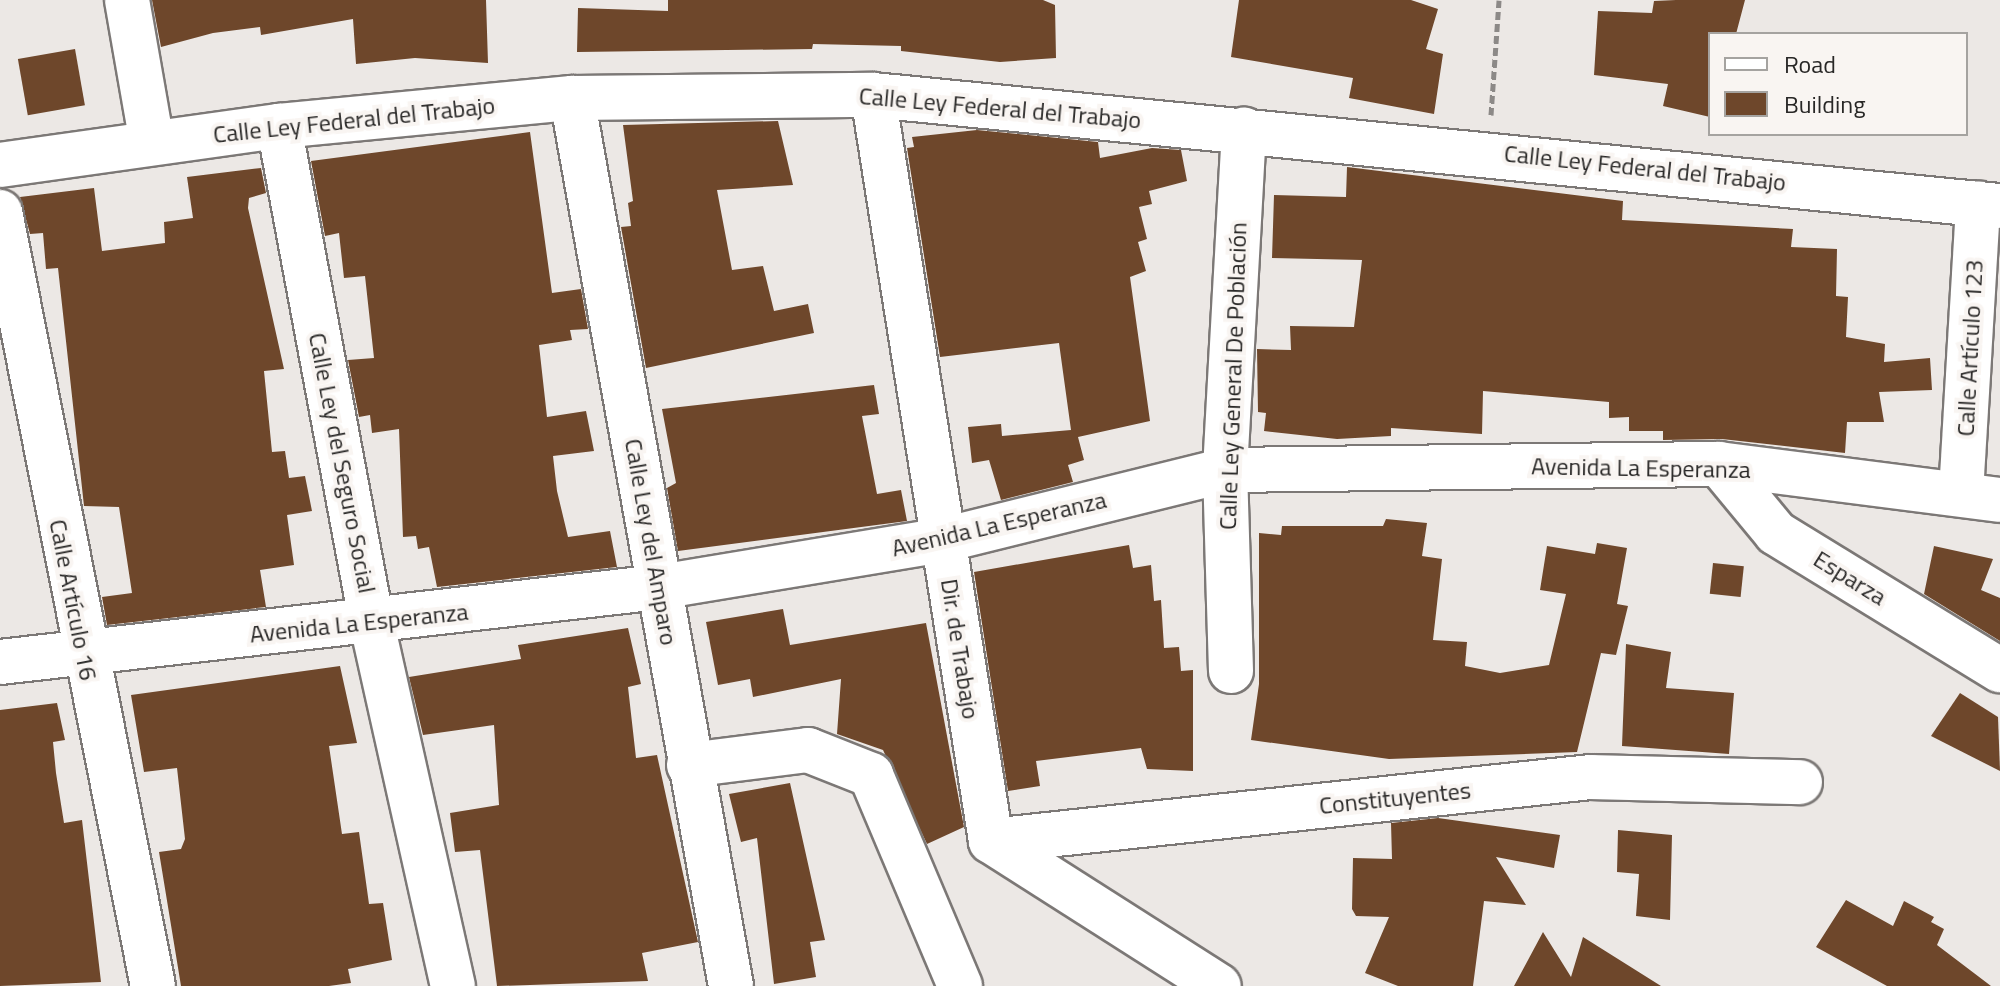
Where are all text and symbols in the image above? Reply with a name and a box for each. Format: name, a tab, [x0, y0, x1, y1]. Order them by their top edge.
legend	[1708, 32, 1968, 136]
text: Road	[1784, 46, 1836, 82]
street label: Calle Ley Federal del Trabajo	[858, 81, 1142, 135]
text: Building	[1784, 86, 1866, 122]
street label: Calle Ley Federal del Trabajo	[212, 91, 496, 149]
street label: Calle Ley Federal del Trabajo	[1503, 139, 1787, 197]
street label: Calle Ley General De Población	[1213, 222, 1253, 530]
street label: Calle Artículo 123	[1951, 259, 1989, 437]
street label: Calle Ley del Seguro Social	[303, 330, 381, 596]
street label: Calle Ley del Amparo	[619, 437, 683, 647]
street label: Avenida La Esperanza	[1531, 452, 1751, 484]
street label: Avenida La Esperanza	[889, 485, 1109, 563]
street label: Calle Artículo 16	[43, 517, 103, 683]
street label: Esparza	[1808, 544, 1892, 612]
street label: Dir. de Trabajo	[935, 577, 985, 721]
street label: Avenida La Esperanza	[248, 597, 470, 649]
street label: Constituyentes	[1318, 776, 1472, 820]

